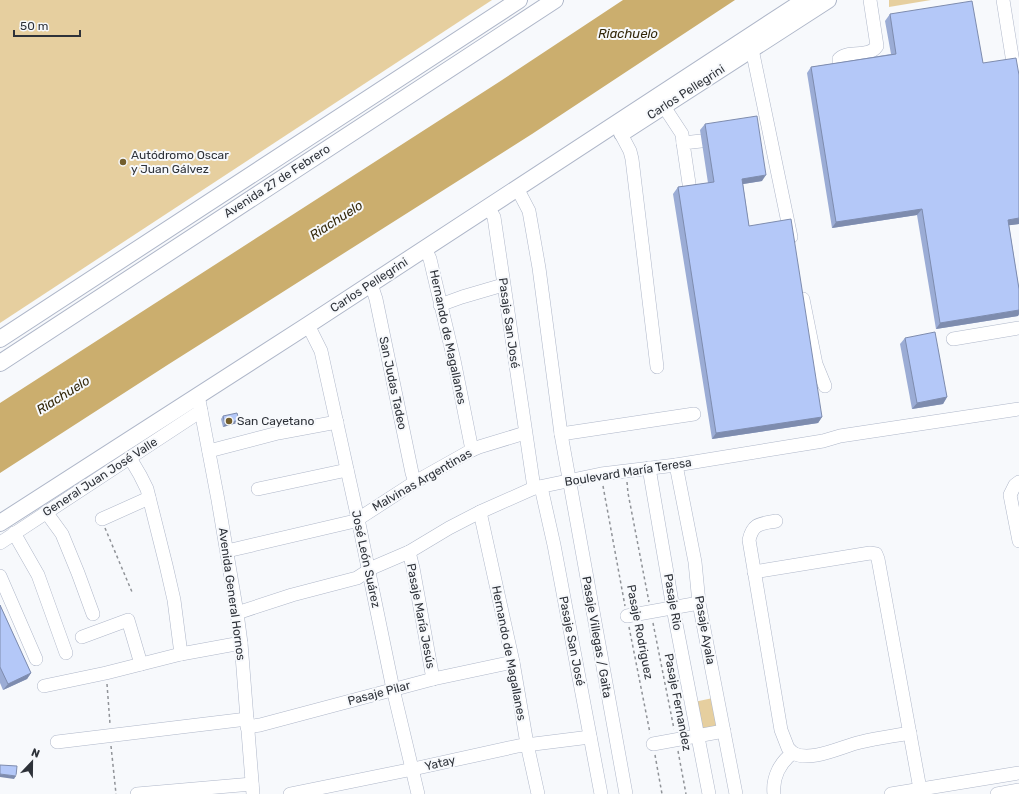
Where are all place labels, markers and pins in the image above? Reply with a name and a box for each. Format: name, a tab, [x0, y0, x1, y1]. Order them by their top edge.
place label: Autódromo Oscar y Juan Gálvez	[131, 148, 229, 176]
marker: Autódromo Oscar y Juan Gálvez	[118, 157, 128, 167]
place label: San Cayetano	[237, 414, 314, 428]
marker: San Cayetano	[224, 416, 234, 426]

